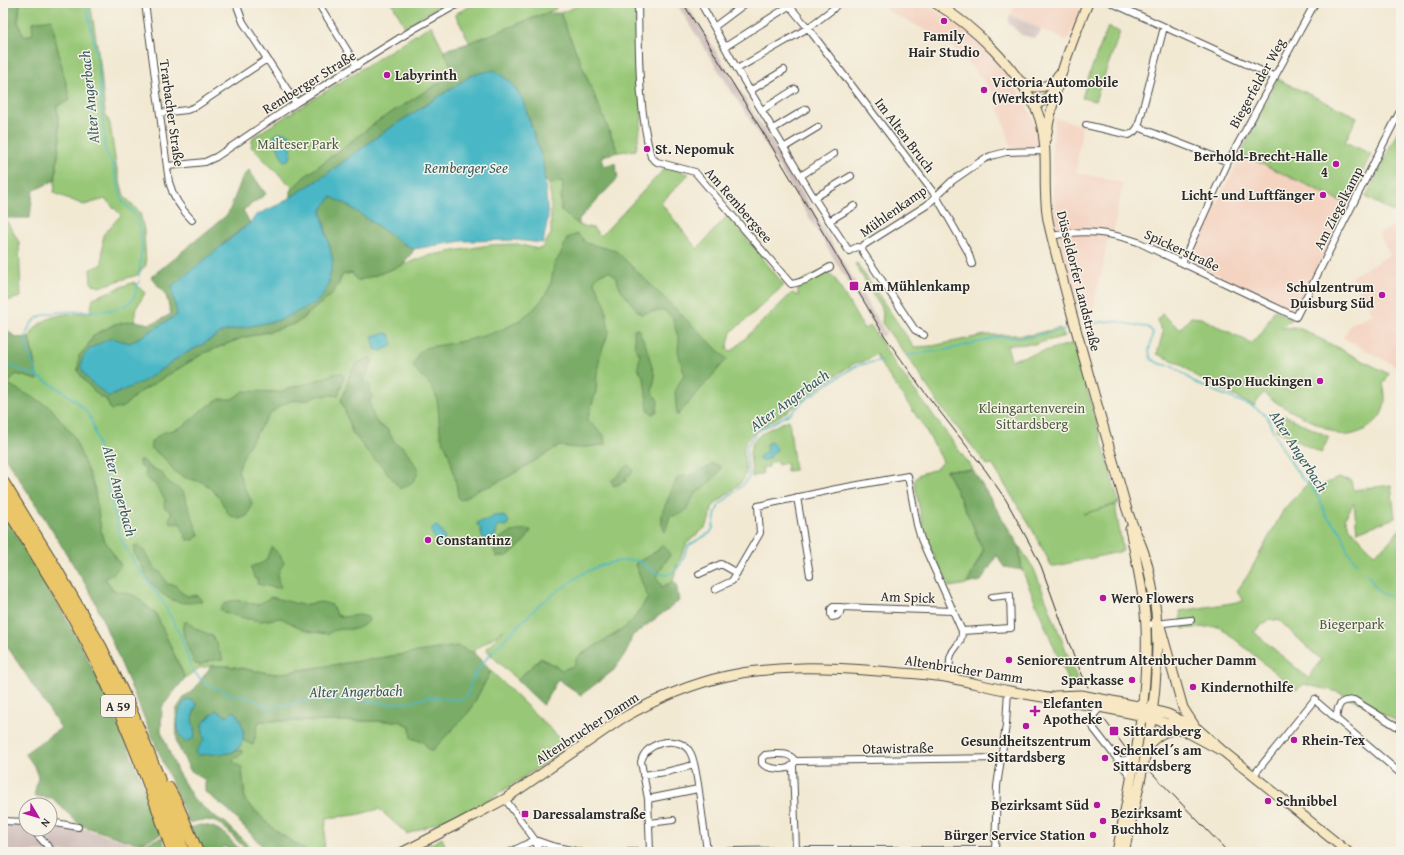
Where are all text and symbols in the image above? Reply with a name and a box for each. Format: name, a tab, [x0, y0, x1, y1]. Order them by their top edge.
marker: Family Hair Studio	[939, 16, 949, 26]
place label: Family Hair Studio	[908, 26, 980, 62]
street label: Biegerfelder Weg	[1224, 34, 1290, 132]
street label: Remberger Straße	[258, 45, 360, 119]
water label: Alter Angerbach	[74, 49, 104, 146]
street label: Trarbacher Straße	[155, 58, 189, 168]
place label: Labyrinth	[395, 65, 458, 85]
marker: Labyrinth	[382, 70, 392, 80]
place label: Victoria Automobile (Werkstatt)	[992, 72, 1118, 108]
marker: Victoria Automobile (Werkstatt)	[979, 85, 989, 95]
street label: Im Alten Bruch	[870, 94, 940, 177]
park label: Malteser Park	[257, 134, 340, 154]
place label: St. Nepomuk	[655, 139, 735, 159]
marker: St. Nepomuk	[642, 144, 652, 154]
place label: Berhold-Brecht-Halle 4	[1194, 146, 1328, 182]
water label: Remberger See	[423, 157, 508, 178]
marker: Berhold-Brecht-Halle 4	[1331, 159, 1341, 169]
street label: Am Ziegelkamp	[1308, 162, 1368, 253]
street label: Am Rembergsee	[701, 163, 778, 247]
street label: Mühlenkamp	[855, 180, 931, 242]
place label: Licht- und Luftfänger	[1181, 185, 1316, 205]
marker: Licht- und Luftfänger	[1318, 190, 1328, 200]
street label: Düsseldorfer Landstraße	[1052, 209, 1106, 354]
street label: Spickerstraße	[1141, 224, 1223, 276]
place label: Am Mühlenkamp	[863, 276, 970, 296]
place label: Schulzentrum Duisburg Süd	[1286, 277, 1374, 313]
marker: Am Mühlenkamp	[848, 280, 860, 292]
marker: Schulzentrum Duisburg Süd	[1377, 290, 1387, 300]
water label: Alter Angerbach	[744, 364, 833, 437]
place label: TuSpo Huckingen	[1203, 371, 1313, 391]
marker: TuSpo Huckingen	[1315, 376, 1325, 386]
park label: Kleingartenverein Sittardsberg	[979, 398, 1085, 434]
water label: Alter Angerbach	[1264, 405, 1334, 496]
water label: Alter Angerbach	[97, 442, 142, 539]
place label: Constantinz	[436, 530, 511, 550]
marker: Constantinz	[423, 535, 433, 545]
street label: Am Spick	[880, 586, 936, 608]
place label: Wero Flowers	[1111, 588, 1194, 608]
marker: Wero Flowers	[1098, 593, 1108, 603]
park label: Biegerpark	[1320, 614, 1385, 634]
street label: Altenbrucher Damm	[903, 650, 1025, 688]
place label: Seniorenzentrum Altenbrucher Damm	[1017, 650, 1256, 670]
marker: Seniorenzentrum Altenbrucher Damm	[1004, 655, 1014, 665]
place label: Sparkasse	[1061, 670, 1124, 690]
marker: Sparkasse	[1127, 675, 1137, 685]
place label: Kindernothilfe	[1201, 677, 1294, 697]
water label: Alter Angerbach	[308, 680, 403, 702]
marker: Kindernothilfe	[1188, 682, 1198, 692]
street label: Altenbrucher Damm	[531, 687, 643, 769]
place label: Elefanten Apotheke	[1043, 693, 1103, 729]
road number: A 59	[101, 695, 135, 717]
marker: Elefanten Apotheke	[1030, 706, 1040, 716]
marker: Gesundheitszentrum Sittardsberg	[1021, 721, 1031, 731]
place label: Sittardsberg	[1123, 721, 1202, 741]
marker: Sittardsberg	[1108, 725, 1120, 737]
place label: Rhein-Tex	[1302, 730, 1366, 750]
place label: Gesundheitszentrum Sittardsberg	[961, 731, 1091, 767]
marker: Rhein-Tex	[1289, 735, 1299, 745]
street label: Otawistraße	[862, 737, 934, 759]
place label: Schenkel´s am Sittardsberg	[1113, 740, 1202, 776]
marker: Schenkel´s am Sittardsberg	[1100, 753, 1110, 763]
place label: Schnibbel	[1276, 791, 1338, 811]
place label: Bezirksamt Süd	[991, 795, 1089, 815]
marker: Schnibbel	[1263, 796, 1273, 806]
north arrow	[18, 797, 58, 837]
marker: Bezirksamt Süd	[1092, 800, 1102, 810]
place label: Bezirksamt Buchholz	[1111, 803, 1183, 839]
place label: Daressalamstraße	[533, 804, 646, 824]
marker: Daressalamstraße	[520, 809, 530, 819]
text: N	[37, 815, 54, 831]
marker: Bezirksamt Buchholz	[1098, 816, 1108, 826]
place label: Bürger Service Station	[944, 825, 1086, 845]
marker: Bürger Service Station	[1088, 830, 1098, 840]

